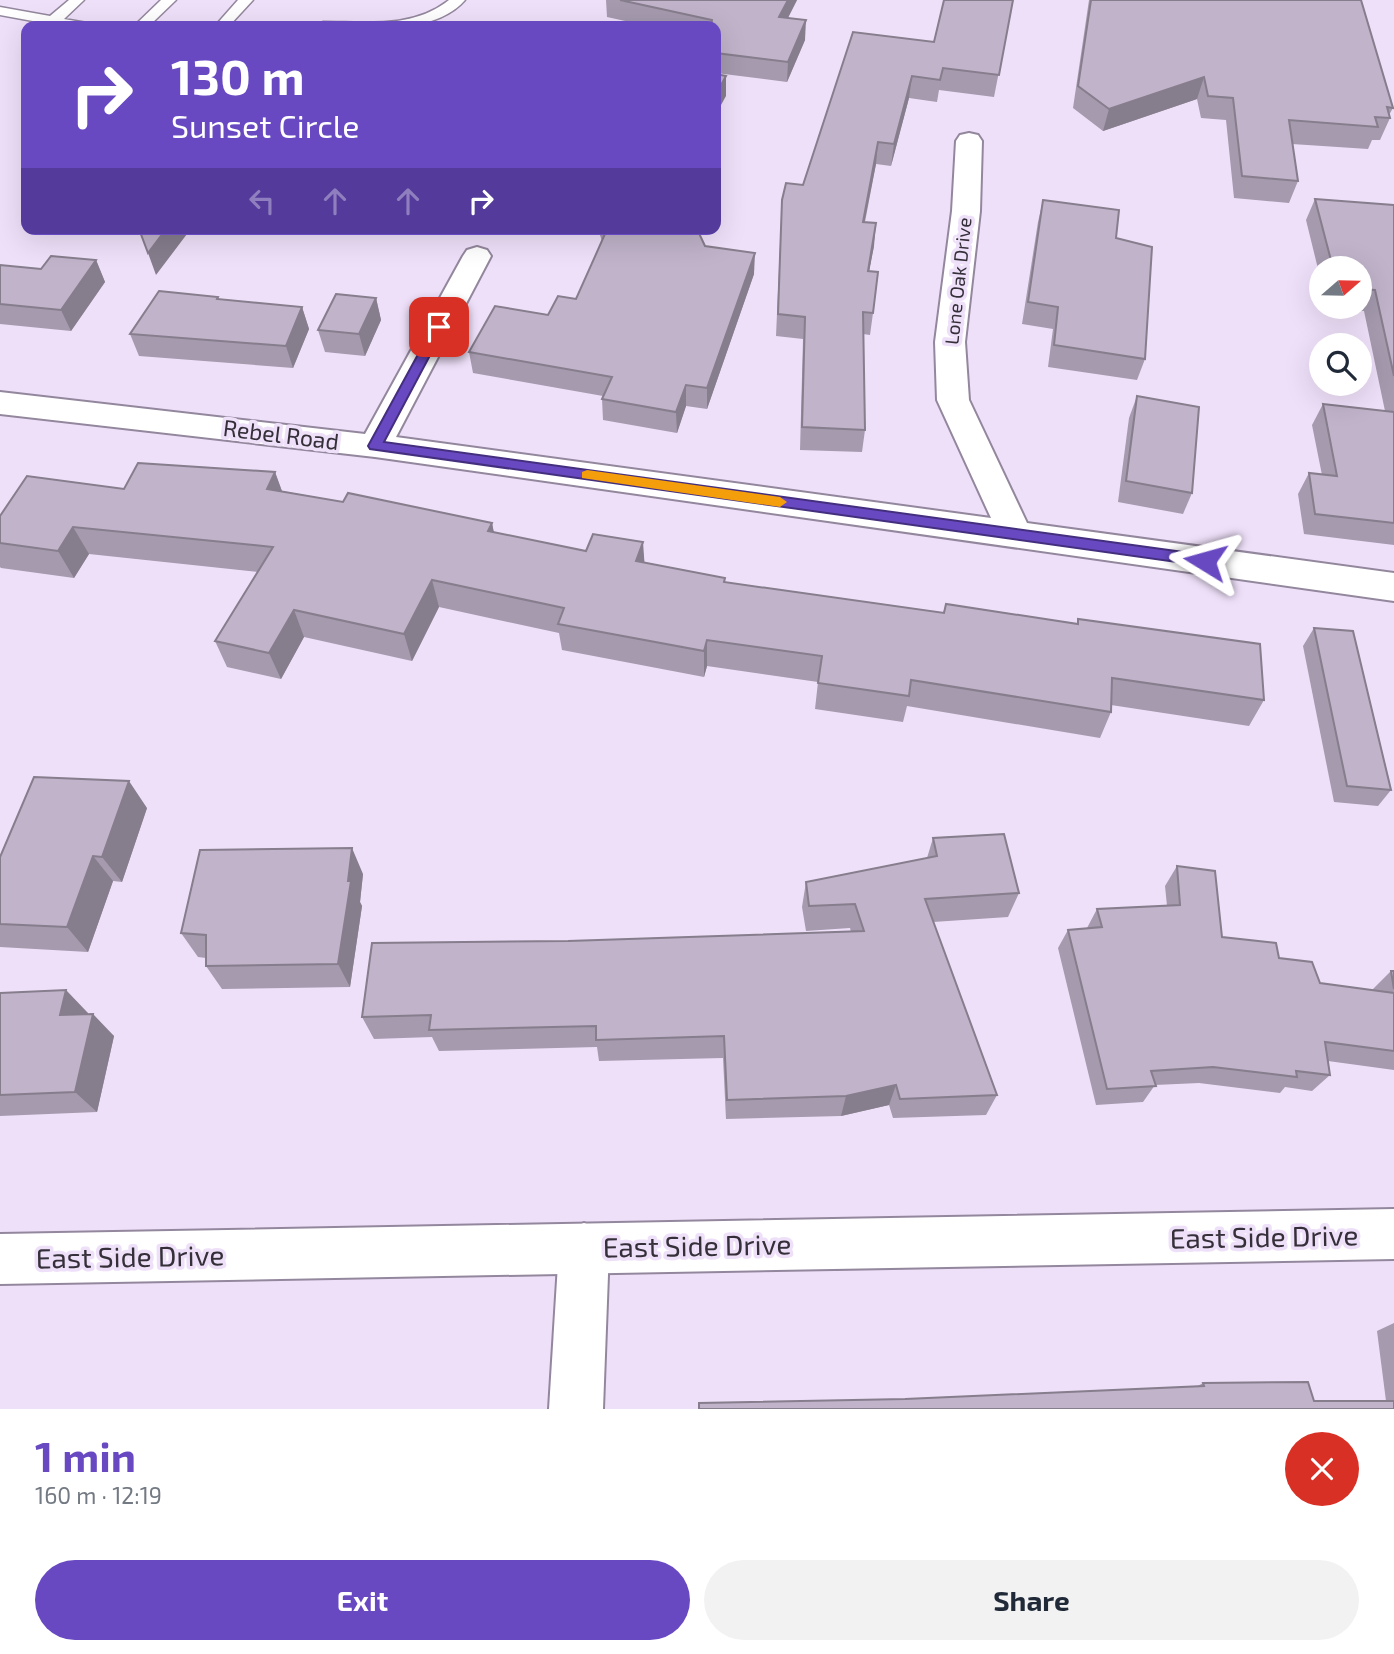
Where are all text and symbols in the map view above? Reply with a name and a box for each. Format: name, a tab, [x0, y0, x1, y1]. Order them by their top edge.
text: 130 m	[171, 46, 305, 105]
icon: right	[56, 49, 147, 140]
text: Sunset Circle	[171, 106, 359, 144]
icon: left	[243, 182, 281, 220]
icon: ahead	[316, 182, 354, 220]
icon: ahead	[389, 182, 427, 220]
icon: right	[462, 182, 500, 220]
street label: Lone Oak Drive	[939, 216, 976, 346]
north arrow	[1309, 256, 1372, 318]
map controls	[1309, 256, 1372, 396]
pin	[409, 297, 469, 357]
icon: arrive	[420, 308, 458, 346]
button: search	[1309, 333, 1372, 396]
street label: Rebel Road	[222, 413, 341, 455]
position arrow	[1168, 524, 1242, 598]
street label: East Side Drive	[1169, 1217, 1359, 1255]
street label: East Side Drive	[602, 1226, 792, 1264]
street label: East Side Drive	[35, 1237, 225, 1275]
text: 1 min	[35, 1430, 136, 1480]
button: close	[1285, 1432, 1359, 1506]
text: 160 m · 12:19	[35, 1481, 162, 1509]
button: Exit	[35, 1560, 690, 1640]
button: Share	[704, 1560, 1359, 1640]

